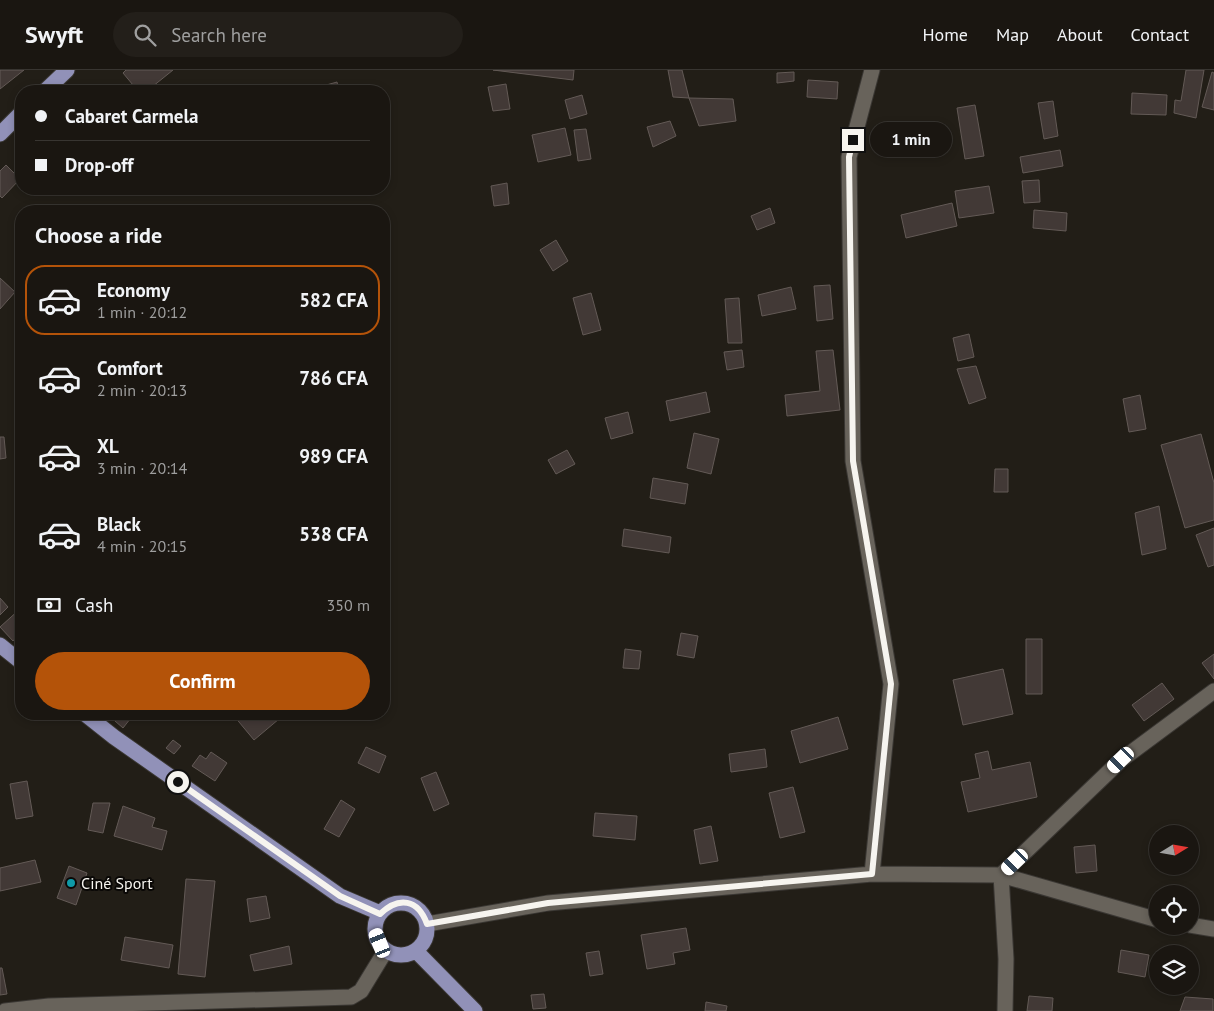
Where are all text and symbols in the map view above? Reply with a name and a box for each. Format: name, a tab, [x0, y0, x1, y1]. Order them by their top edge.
search box	[113, 12, 463, 57]
text: Swyft	[25, 19, 83, 50]
icon: search	[131, 21, 159, 49]
text: Search here	[171, 23, 267, 47]
text: Home	[922, 23, 968, 46]
text: Map	[996, 23, 1029, 46]
text: About	[1057, 23, 1103, 46]
text: Contact	[1131, 23, 1189, 46]
text: Cabaret Carmela	[65, 104, 198, 128]
callout: 1 min	[870, 122, 953, 158]
route end	[842, 129, 864, 151]
text: 1 min	[891, 129, 931, 149]
text: Drop-off	[65, 153, 133, 177]
text: Choose a ride	[35, 221, 162, 249]
icon: car	[37, 278, 82, 323]
text: Economy	[97, 278, 170, 302]
text: 582 CFA	[299, 288, 368, 312]
text: 1 min · 20:12	[97, 302, 187, 322]
icon: car	[37, 356, 82, 401]
text: Comfort	[97, 356, 163, 380]
text: 786 CFA	[299, 366, 368, 390]
text: 2 min · 20:13	[97, 380, 187, 400]
icon: car	[37, 434, 82, 479]
text: XL	[97, 434, 119, 458]
text: 989 CFA	[299, 444, 368, 468]
text: 3 min · 20:14	[97, 458, 187, 478]
icon: car	[37, 512, 82, 557]
text: Black	[97, 512, 141, 536]
text: 538 CFA	[299, 522, 368, 546]
text: 4 min · 20:15	[97, 536, 187, 556]
icon: cash	[35, 591, 63, 619]
text: Cash	[75, 593, 113, 617]
text: 350 m	[327, 595, 370, 615]
button: Confirm	[35, 652, 370, 710]
car	[1105, 744, 1137, 776]
route start	[167, 771, 189, 793]
north arrow	[1149, 825, 1199, 875]
map controls	[1149, 825, 1199, 995]
car	[998, 846, 1031, 878]
place label: Ciné Sport	[81, 873, 153, 893]
marker: Ciné Sport	[65, 877, 77, 889]
button: locate	[1149, 885, 1199, 935]
car	[367, 926, 392, 960]
button: layers	[1149, 945, 1199, 995]

